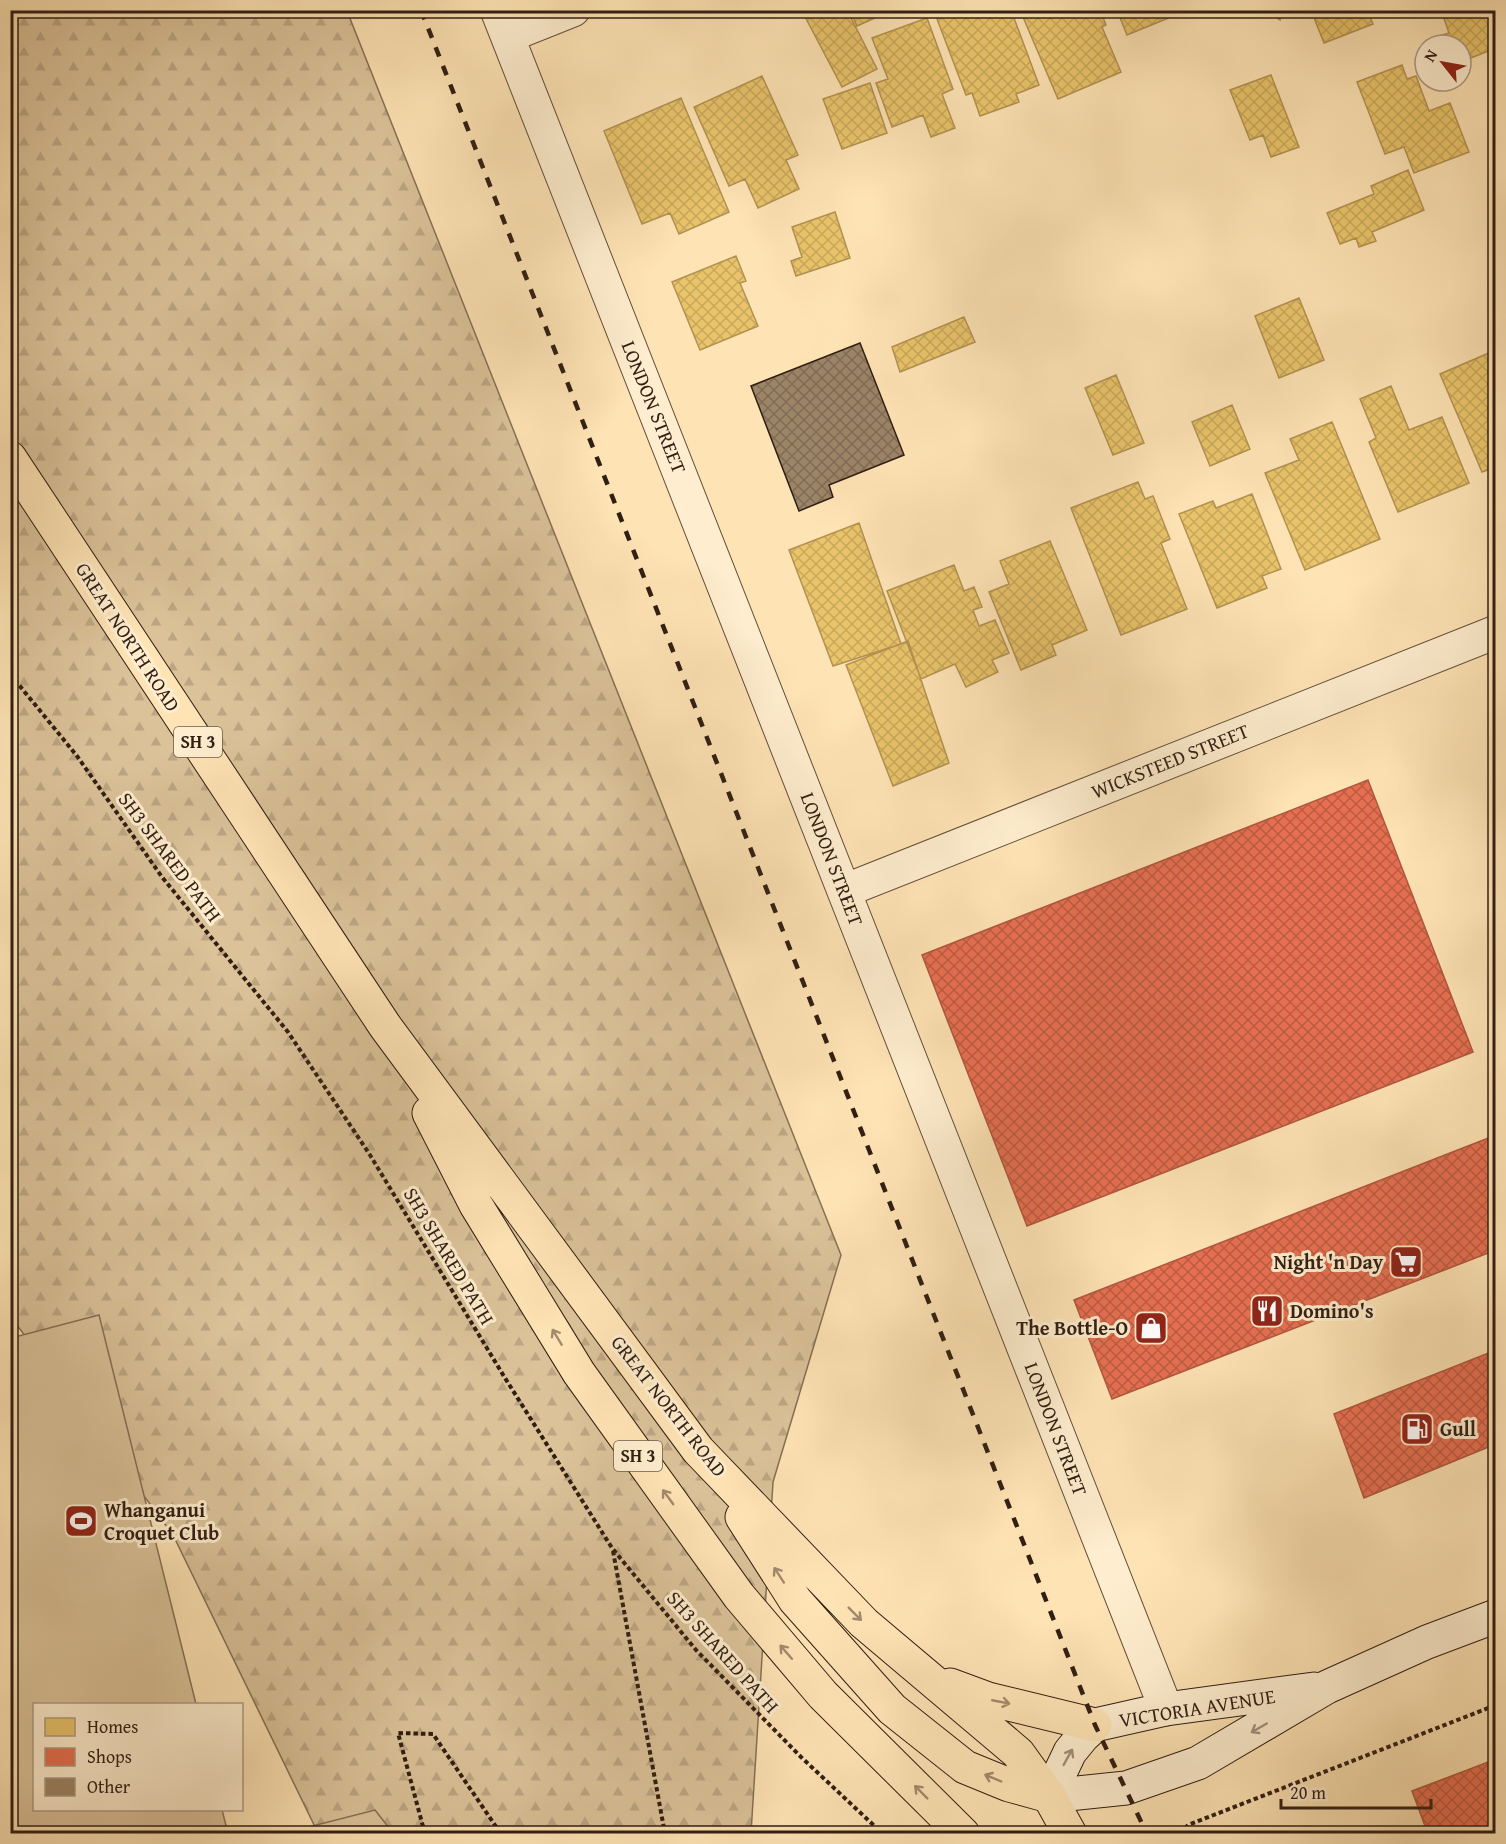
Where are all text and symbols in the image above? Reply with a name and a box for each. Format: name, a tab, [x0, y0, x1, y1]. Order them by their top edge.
north arrow	[1413, 33, 1473, 93]
text: N	[1417, 44, 1443, 66]
street label: LONDON STREET	[615, 336, 694, 477]
street label: GREAT NORTH ROAD	[69, 556, 188, 717]
street label: WICKSTEED STREET	[1087, 716, 1253, 805]
road number: SH 3	[174, 727, 222, 757]
street label: SH3 SHARED PATH	[112, 786, 229, 928]
street label: LONDON STREET	[794, 788, 871, 930]
street label: SH3 SHARED PATH	[397, 1182, 502, 1330]
supermarket icon: Night 'n Day	[1388, 1244, 1424, 1280]
place label: Night 'n Day	[1274, 1247, 1384, 1276]
restaurant icon: Domino's	[1249, 1293, 1285, 1329]
place label: Domino's	[1290, 1296, 1374, 1325]
shop icon: The Bottle-O	[1133, 1310, 1169, 1346]
place label: The Bottle-O	[1016, 1313, 1128, 1342]
one-way arrow	[550, 1329, 562, 1346]
street label: GREAT NORTH ROAD	[605, 1329, 734, 1483]
street label: LONDON STREET	[1018, 1358, 1095, 1500]
fuel station icon: Gull	[1399, 1411, 1435, 1447]
place label: Gull	[1440, 1414, 1476, 1443]
road number: SH 3	[614, 1441, 662, 1471]
one-way arrow	[662, 1490, 674, 1506]
place label: Whanganui Croquet Club	[104, 1495, 219, 1547]
sports icon: Whanganui Croquet Club	[63, 1503, 99, 1539]
one-way arrow	[772, 1567, 784, 1584]
street label: SH3 SHARED PATH	[661, 1584, 786, 1719]
one-way arrow	[848, 1606, 862, 1621]
one-way arrow	[779, 1645, 793, 1660]
street label: VICTORIA AVENUE	[1117, 1681, 1277, 1734]
one-way arrow	[991, 1697, 1010, 1708]
legend	[33, 1703, 243, 1811]
text: Homes	[87, 1713, 138, 1740]
one-way arrow	[1251, 1722, 1268, 1734]
text: Shops	[87, 1743, 132, 1770]
one-way arrow	[1063, 1749, 1074, 1767]
one-way arrow	[985, 1772, 1003, 1783]
scale bar	[1281, 1772, 1431, 1810]
text: Other	[87, 1773, 131, 1800]
text: 20 m	[1290, 1779, 1326, 1806]
one-way arrow	[914, 1785, 929, 1800]

